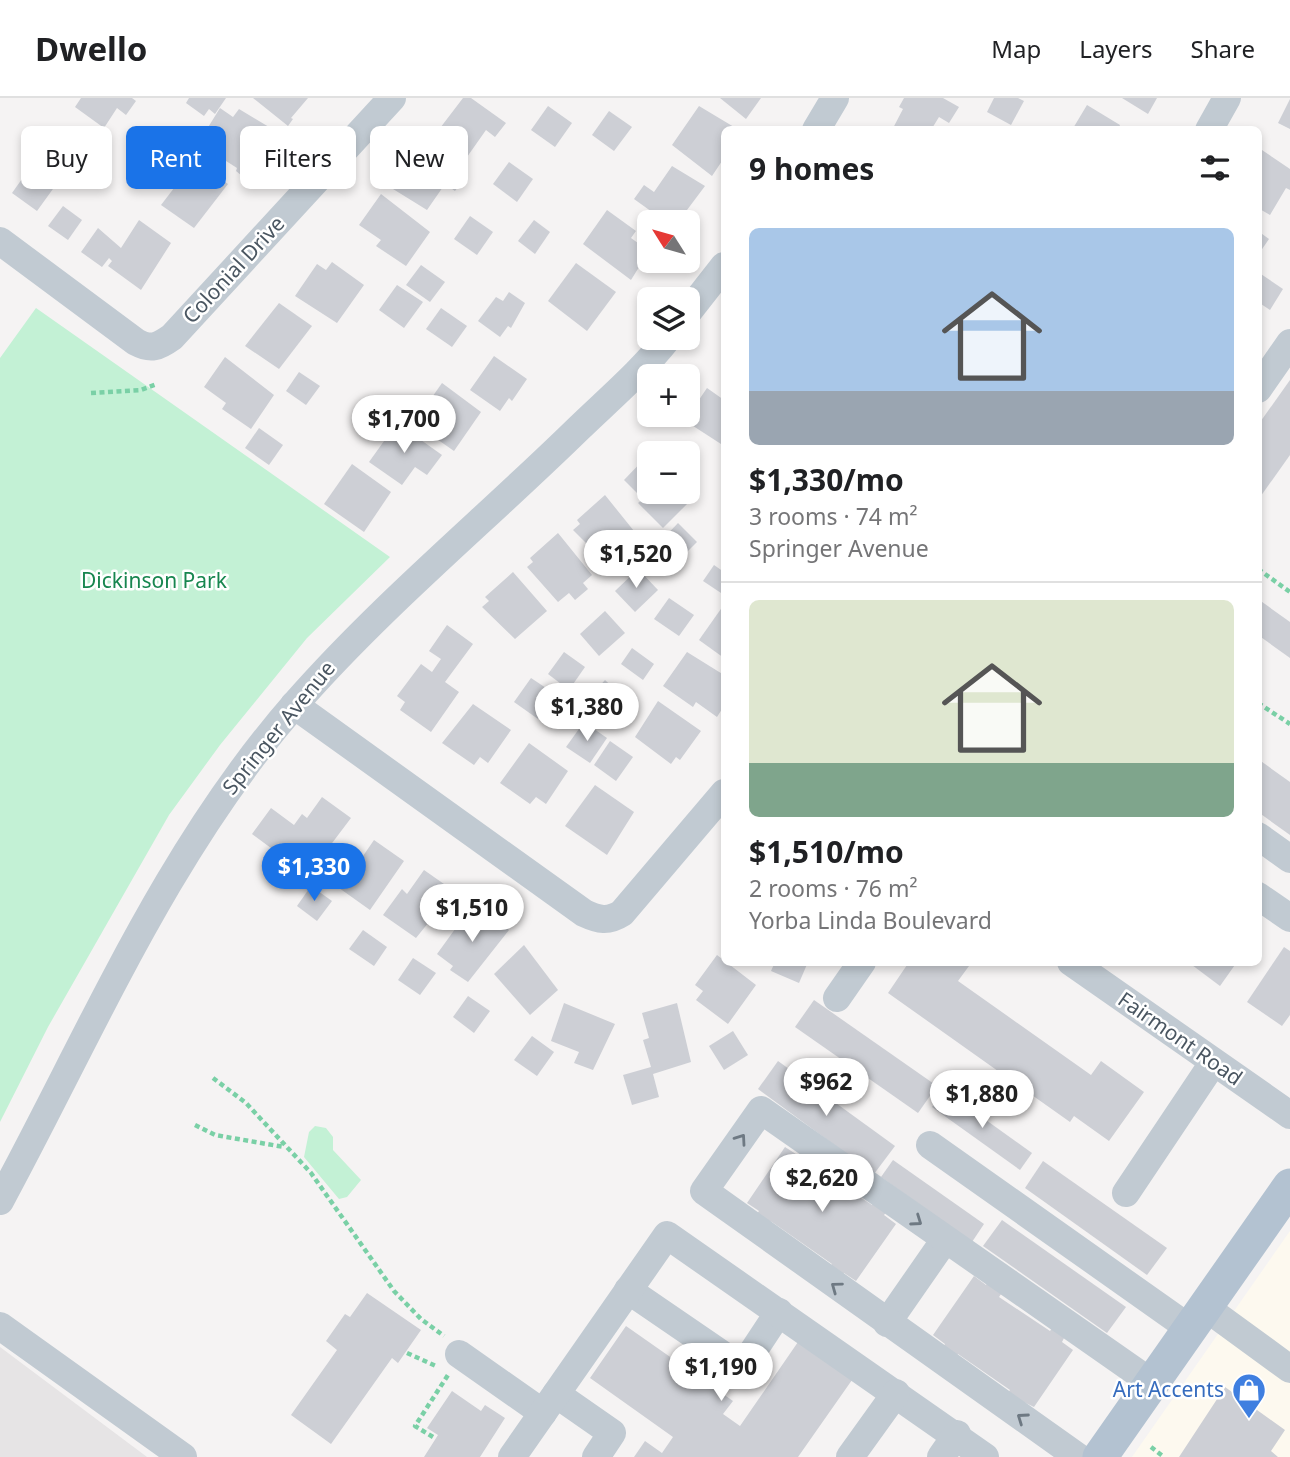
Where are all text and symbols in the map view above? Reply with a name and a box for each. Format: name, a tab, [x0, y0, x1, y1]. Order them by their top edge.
text: Dwello	[35, 26, 147, 71]
text: Map	[991, 32, 1041, 65]
text: Layers	[1079, 32, 1153, 65]
text: Share	[1191, 32, 1255, 65]
chip: Buy	[21, 126, 112, 189]
chip: Rent	[126, 126, 226, 189]
chip: Filters	[240, 126, 356, 189]
chip: New	[370, 126, 468, 189]
text: 9 homes	[749, 148, 874, 189]
icon: filters	[1196, 149, 1234, 187]
street label: Colonial Drive	[176, 210, 290, 329]
north arrow	[637, 210, 700, 273]
map controls	[637, 210, 700, 504]
icon: home	[929, 273, 1055, 399]
button: layers	[637, 287, 700, 350]
button: +	[637, 364, 700, 427]
pin: $1,700	[347, 396, 461, 455]
text: $1,700	[368, 402, 440, 434]
button: −	[637, 441, 700, 504]
text: $1,330/mo	[749, 459, 904, 500]
text: 3 rooms · 74 m²	[749, 500, 918, 532]
pin: $1,520	[579, 531, 693, 590]
text: Springer Avenue	[749, 532, 929, 564]
text: $1,520	[600, 537, 672, 569]
park label: Dickinson Park	[81, 566, 228, 594]
icon: home	[929, 645, 1055, 771]
street label: Springer Avenue	[216, 655, 341, 800]
pin: $1,380	[530, 684, 644, 743]
text: $1,380	[551, 690, 623, 722]
text: $1,510/mo	[749, 831, 904, 872]
pin: $1,330	[257, 844, 371, 903]
text: $1,330	[278, 850, 350, 882]
text: 2 rooms · 76 m²	[749, 872, 918, 904]
pin: $1,510	[415, 884, 529, 944]
text: $1,510	[436, 891, 508, 923]
text: Yorba Linda Boulevard	[749, 904, 992, 936]
street label: Fairmont Road	[1113, 985, 1248, 1091]
pin: $962	[785, 1058, 867, 1118]
text: $962	[800, 1065, 852, 1097]
pin: $1,880	[925, 1070, 1039, 1130]
text: $1,880	[946, 1077, 1018, 1109]
one-way arrow	[733, 1134, 745, 1147]
pin: $2,620	[765, 1154, 879, 1214]
text: $2,620	[786, 1161, 858, 1193]
one-way arrow	[909, 1213, 922, 1225]
one-way arrow	[831, 1283, 844, 1295]
pin: $1,190	[664, 1344, 778, 1403]
text: $1,190	[685, 1350, 757, 1382]
shop icon: Art Accents	[1230, 1371, 1268, 1420]
place label: Art Accents	[1113, 1375, 1224, 1403]
one-way arrow	[1017, 1414, 1030, 1426]

